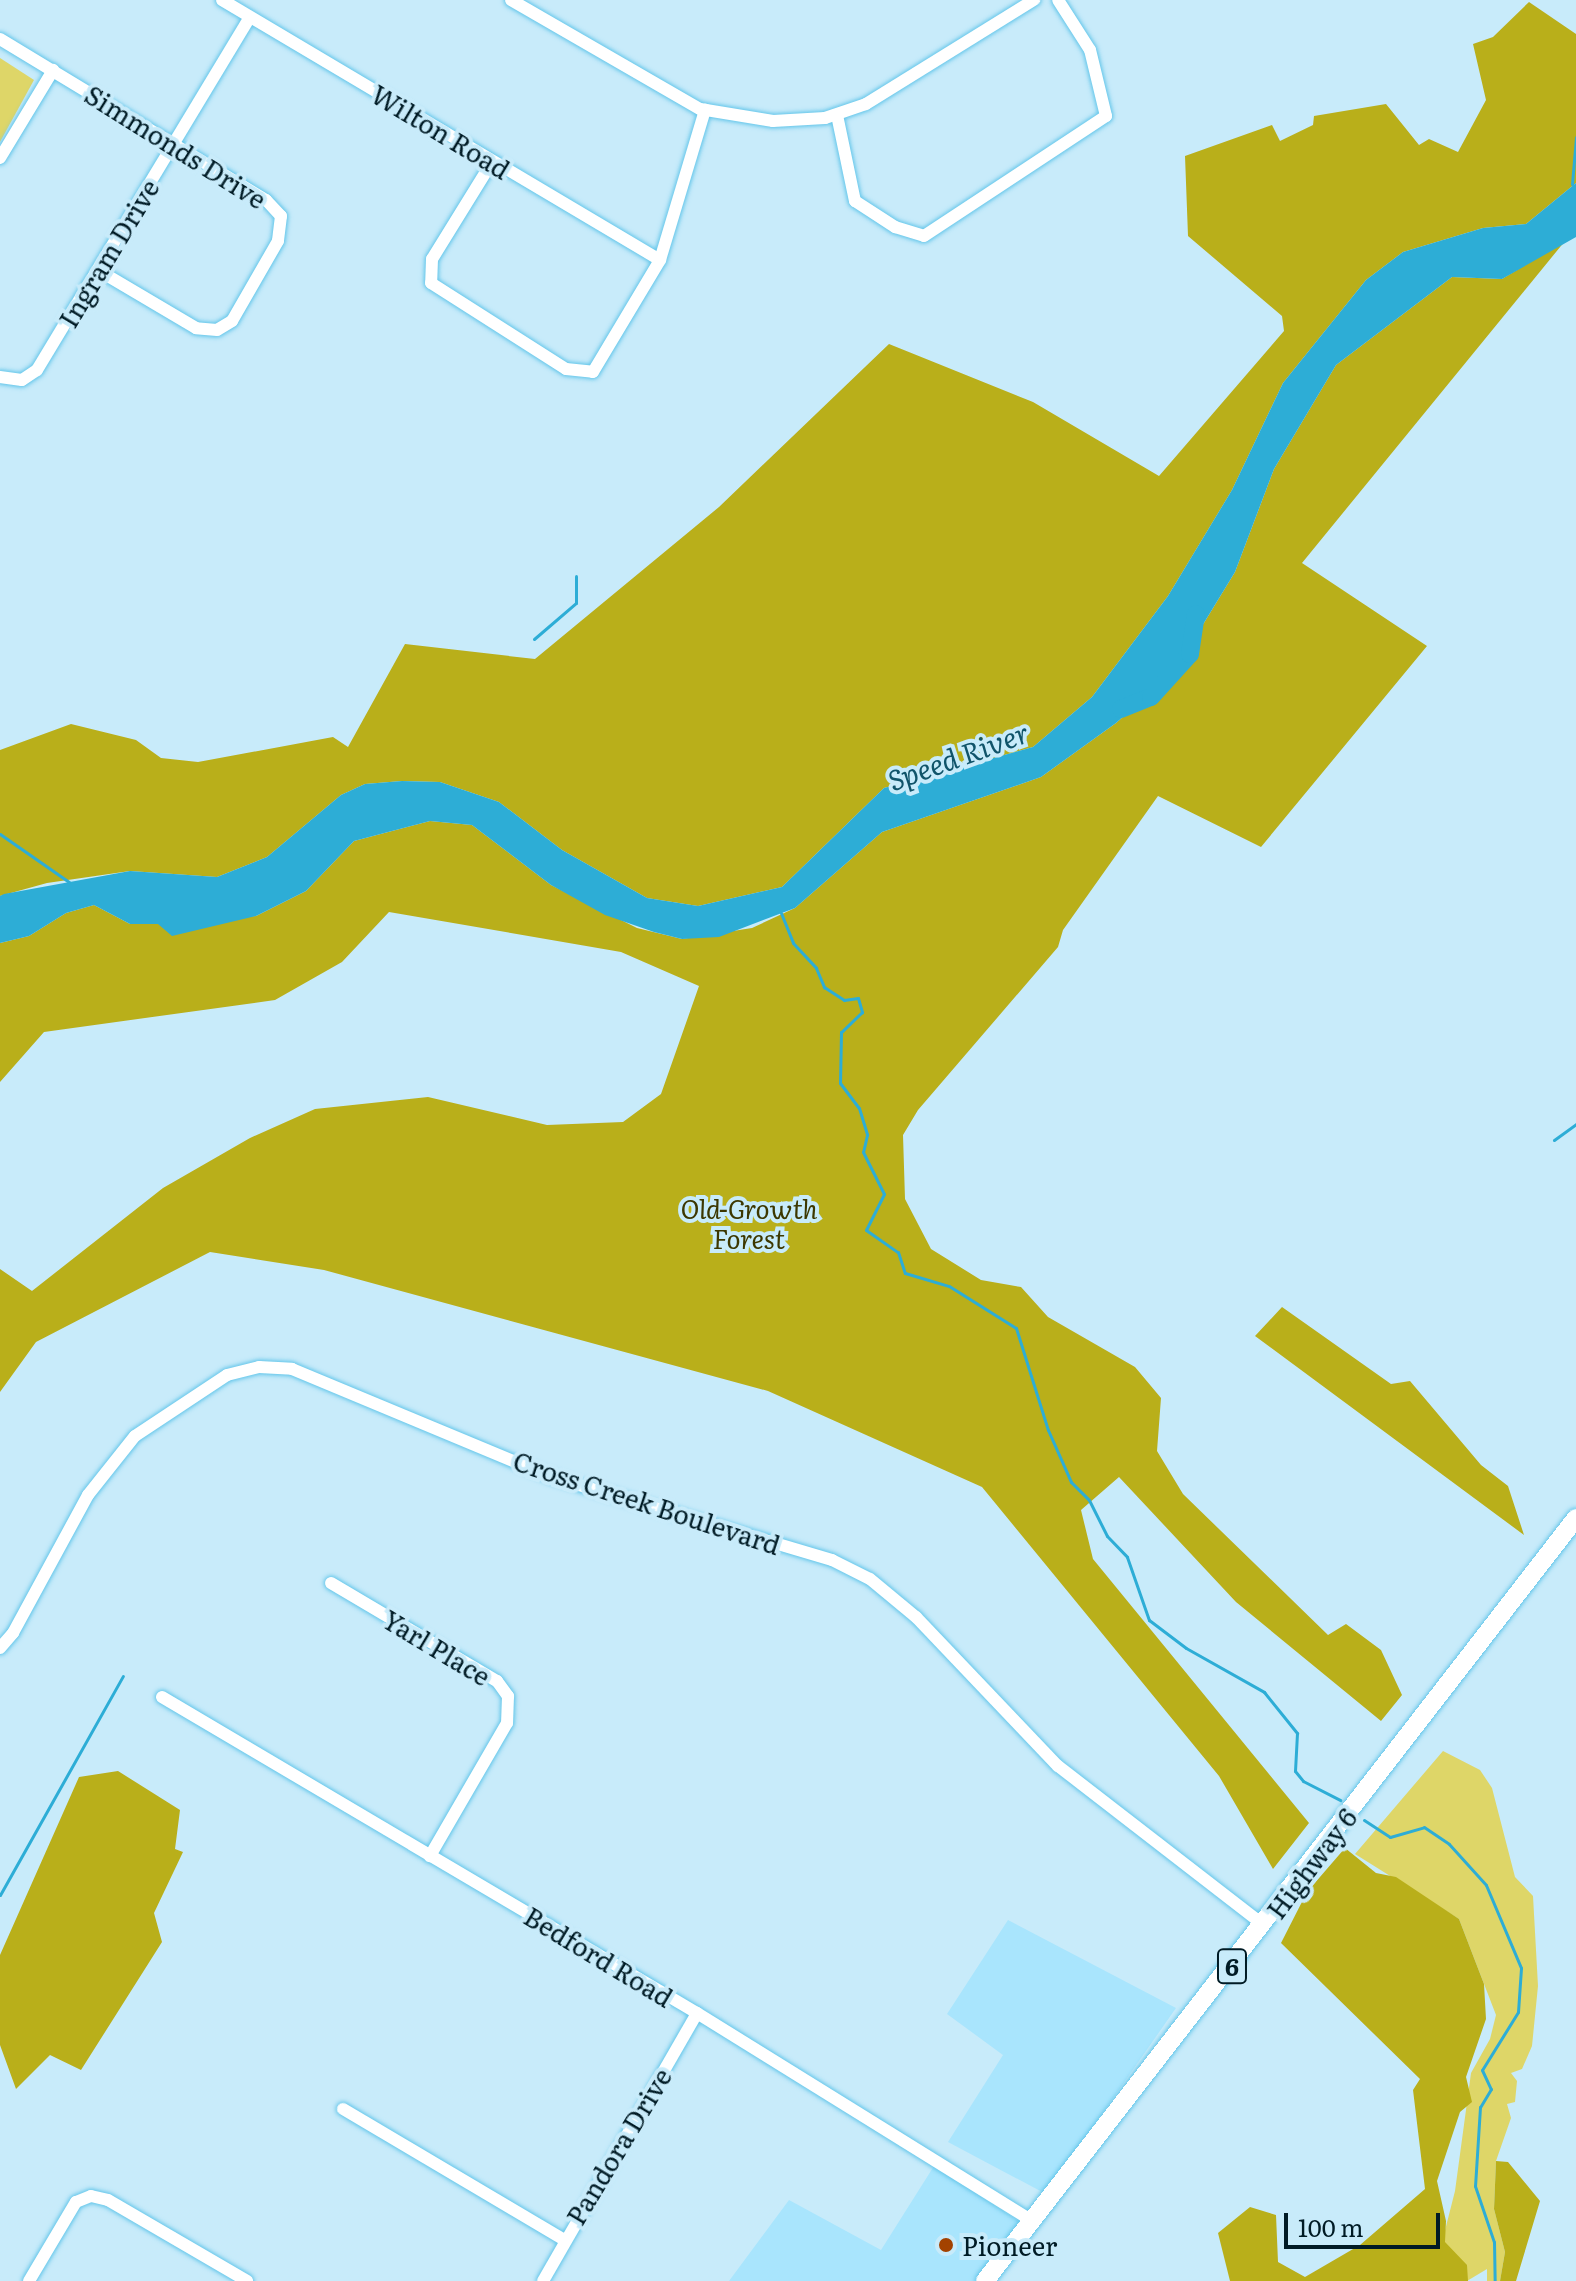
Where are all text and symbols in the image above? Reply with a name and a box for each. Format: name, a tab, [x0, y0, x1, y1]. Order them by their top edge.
street label: Simmonds Drive	[80, 78, 272, 214]
street label: Wilton Road	[366, 78, 516, 184]
street label: Ingram Drive	[52, 173, 164, 333]
water label: Speed River	[883, 714, 1033, 796]
park label: Old-Growth Forest	[680, 1192, 818, 1254]
street label: Cross Creek Boulevard	[510, 1444, 784, 1560]
street label: Yarl Place	[378, 1603, 496, 1691]
street label: Highway 6	[1259, 1802, 1363, 1924]
street label: Bedford Road	[519, 1899, 679, 2013]
road number: 6	[1216, 1946, 1248, 1986]
street label: Pandora Drive	[559, 2062, 677, 2230]
scale bar	[1288, 2197, 1444, 2247]
text: 100 m	[1298, 2209, 1364, 2244]
place label: Pioneer	[962, 2229, 1057, 2261]
marker: Pioneer	[937, 2236, 955, 2254]

